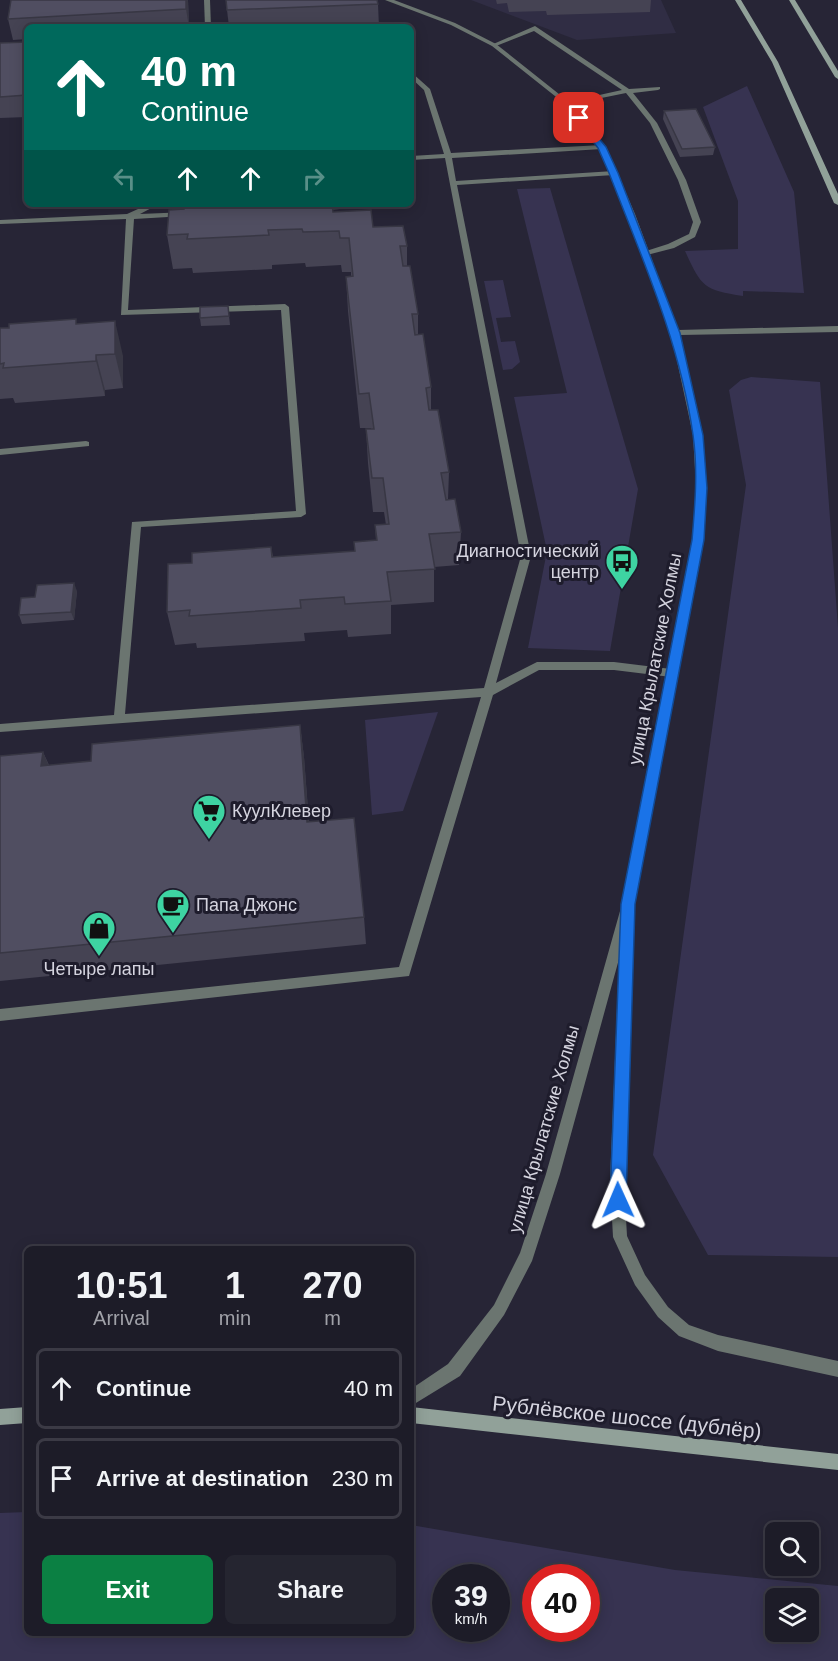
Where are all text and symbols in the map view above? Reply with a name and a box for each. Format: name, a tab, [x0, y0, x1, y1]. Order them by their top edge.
icon: ahead	[42, 48, 120, 126]
text: 40 m	[141, 48, 237, 95]
pin	[553, 92, 604, 143]
text: Continue	[141, 97, 249, 127]
icon: arrive	[562, 101, 595, 134]
icon: left	[108, 162, 141, 195]
icon: ahead	[171, 162, 204, 195]
icon: ahead	[234, 162, 267, 195]
icon: right	[297, 162, 330, 195]
place label: Диагностический центр	[457, 541, 599, 582]
bus stop icon: Диагностический центр	[604, 543, 640, 590]
street label: улица Крылатские Холмы	[625, 551, 685, 767]
supermarket icon: КуулКлевер	[191, 793, 227, 840]
place label: КуулКлевер	[232, 801, 331, 821]
cafe icon: Папа Джонс	[155, 887, 191, 934]
place label: Папа Джонс	[196, 895, 297, 915]
shop icon: Четыре лапы	[81, 910, 117, 957]
place label: Четыре лапы	[44, 959, 154, 979]
street label: улица Крылатские Холмы	[505, 1023, 583, 1235]
position arrow	[586, 1168, 650, 1232]
text: 10:51	[75, 1265, 167, 1306]
text: 1	[225, 1265, 245, 1306]
text: 270	[302, 1265, 363, 1306]
text: Arrival	[93, 1307, 150, 1329]
text: min	[219, 1307, 251, 1329]
text: m	[324, 1307, 341, 1329]
icon: ahead	[45, 1372, 78, 1405]
text: Continue	[96, 1376, 191, 1401]
text: 40 m	[344, 1376, 393, 1401]
street label: Рублёвское шоссе (дублёр)	[491, 1391, 763, 1443]
icon: arrive	[45, 1462, 78, 1495]
text: Arrive at destination	[96, 1466, 309, 1491]
text: 230 m	[332, 1466, 393, 1491]
map controls	[765, 1522, 819, 1642]
button: search	[765, 1522, 819, 1576]
button: Exit	[42, 1555, 213, 1624]
button: Share	[225, 1555, 396, 1624]
speed limit sign: 40	[522, 1564, 600, 1642]
text: 39	[454, 1579, 488, 1612]
button: layers	[765, 1588, 819, 1642]
text: km/h	[455, 1610, 487, 1627]

